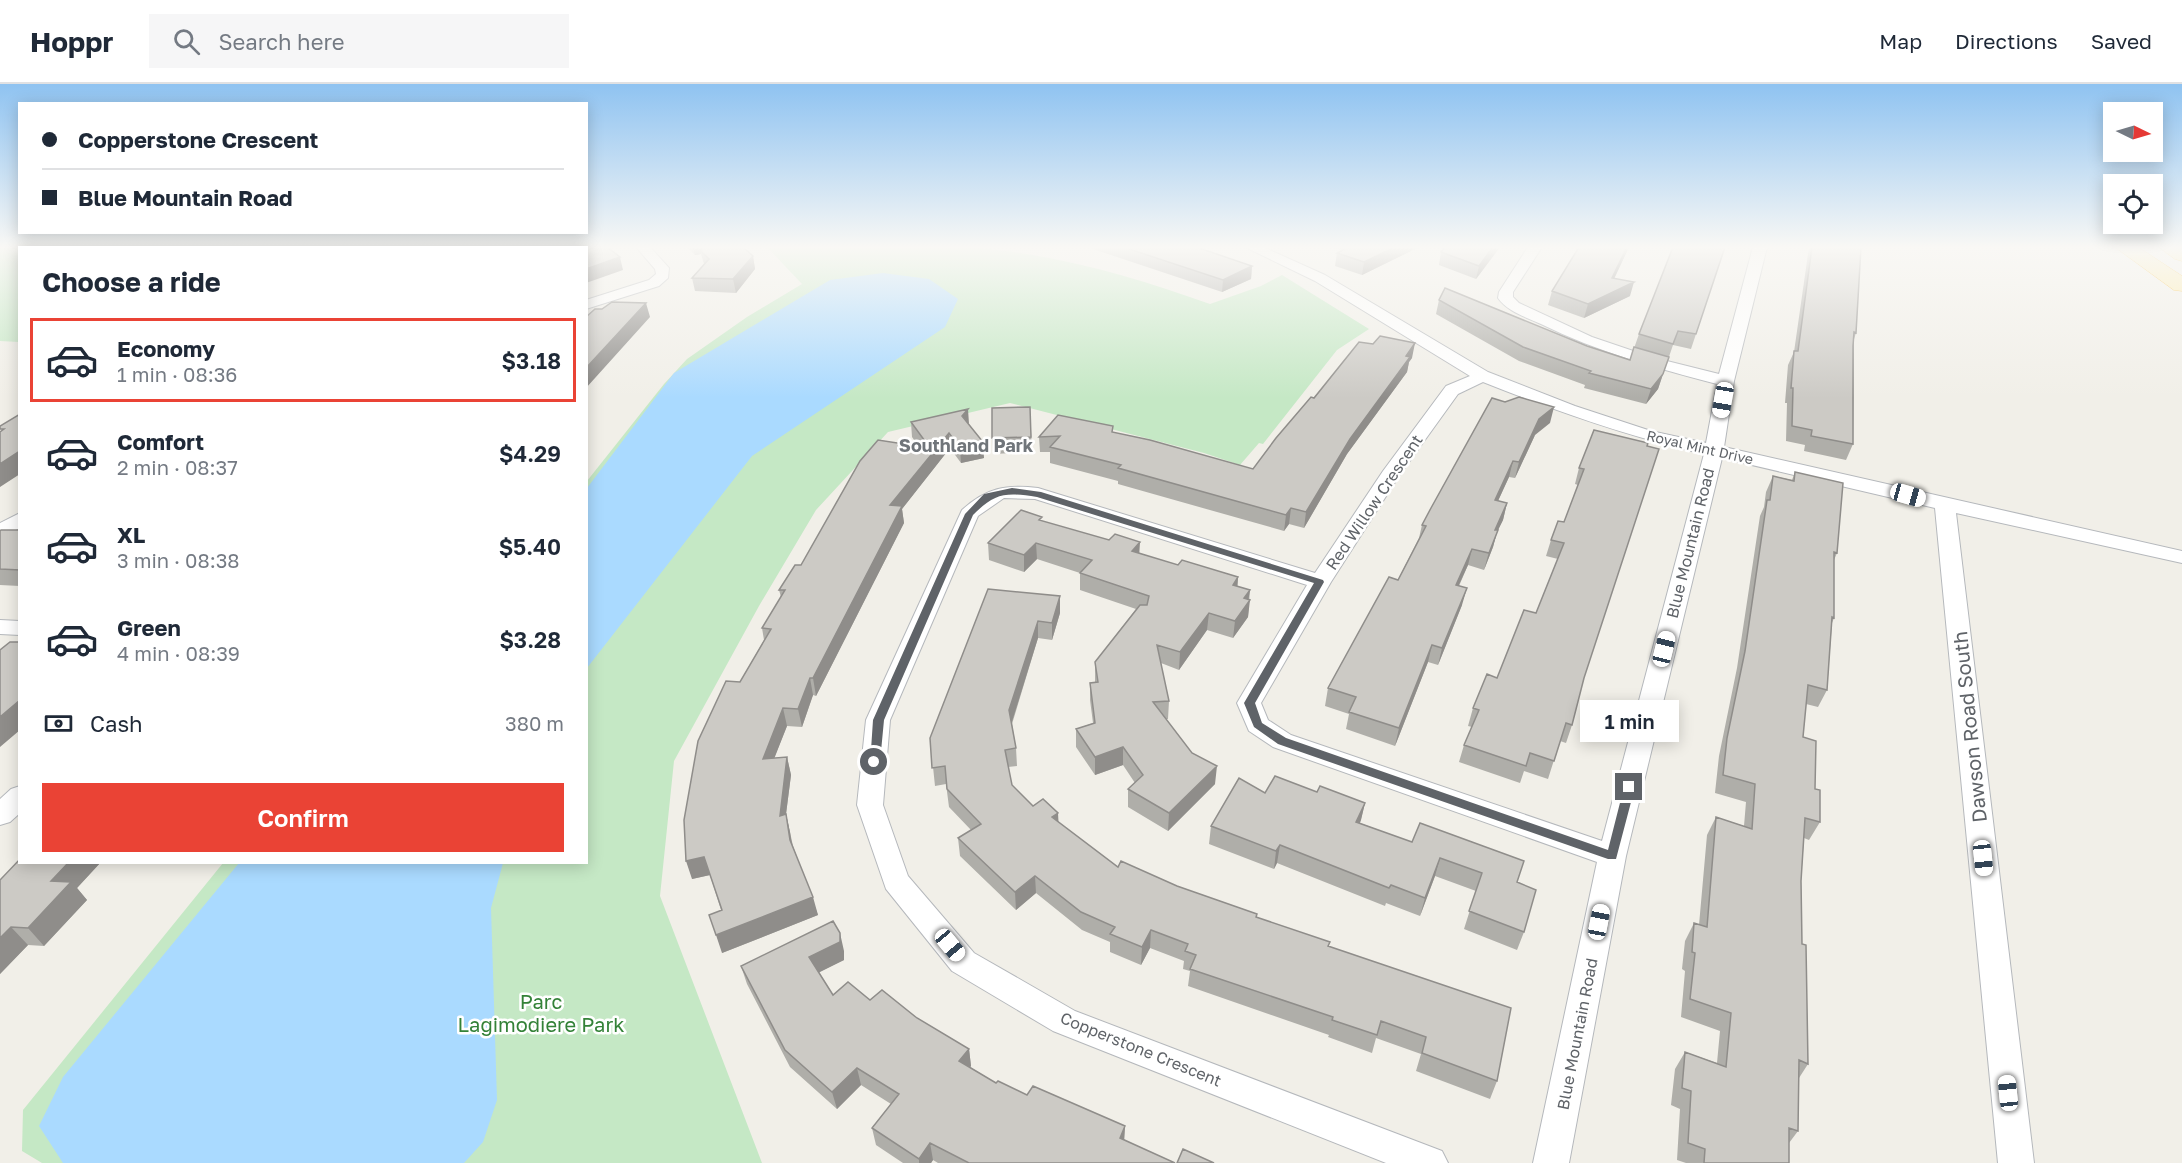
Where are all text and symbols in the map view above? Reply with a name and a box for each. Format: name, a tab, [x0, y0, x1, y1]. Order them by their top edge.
search box	[149, 14, 569, 68]
text: Hoppr	[30, 25, 113, 58]
icon: search	[170, 25, 203, 58]
text: Search here	[218, 28, 345, 55]
text: Map	[1879, 28, 1922, 54]
text: Directions	[1955, 28, 2058, 54]
text: Saved	[2091, 28, 2152, 54]
north arrow	[2103, 102, 2163, 162]
map controls	[2103, 102, 2163, 234]
text: Copperstone Crescent	[78, 126, 318, 153]
button: locate	[2103, 174, 2163, 234]
text: Blue Mountain Road	[78, 184, 292, 211]
text: Choose a ride	[42, 266, 221, 298]
icon: car	[45, 333, 99, 387]
text: Economy	[117, 335, 215, 362]
text: $3.18	[501, 347, 561, 374]
text: 1 min · 08:36	[117, 362, 237, 386]
car	[1711, 381, 1735, 419]
icon: car	[45, 426, 99, 480]
street label: Royal Mint Drive	[1645, 426, 1755, 468]
text: Comfort	[117, 428, 204, 455]
street label: Red Willow Crescent	[1321, 431, 1427, 573]
district label: Southland Park	[899, 434, 1034, 456]
text: $4.29	[499, 440, 561, 467]
text: 2 min · 08:37	[117, 455, 238, 479]
street label: Blue Mountain Road	[1662, 466, 1718, 620]
car	[1888, 481, 1928, 509]
icon: car	[45, 519, 99, 573]
text: XL	[117, 521, 145, 548]
text: $5.40	[499, 533, 561, 560]
text: 3 min · 08:38	[117, 548, 240, 572]
icon: car	[45, 612, 99, 666]
text: Green	[117, 614, 181, 641]
text: $3.28	[499, 626, 561, 653]
car	[1651, 629, 1677, 669]
street label: Dawson Road South	[1947, 630, 1991, 824]
text: 4 min · 08:39	[117, 641, 240, 665]
callout: 1 min	[1580, 700, 1678, 742]
icon: cash	[42, 707, 75, 740]
text: 1 min	[1604, 709, 1655, 733]
text: Cash	[90, 710, 143, 737]
text: 380 m	[505, 711, 564, 735]
route start	[860, 748, 887, 775]
route end	[1615, 773, 1642, 800]
button: Confirm	[42, 783, 564, 852]
car	[1972, 839, 1994, 877]
car	[1587, 903, 1611, 941]
car	[932, 925, 968, 965]
street label: Blue Mountain Road	[1552, 956, 1602, 1112]
park label: Parc Lagimodiere Park	[457, 989, 625, 1036]
street label: Copperstone Crescent	[1057, 1007, 1225, 1091]
car	[1997, 1074, 2019, 1112]

